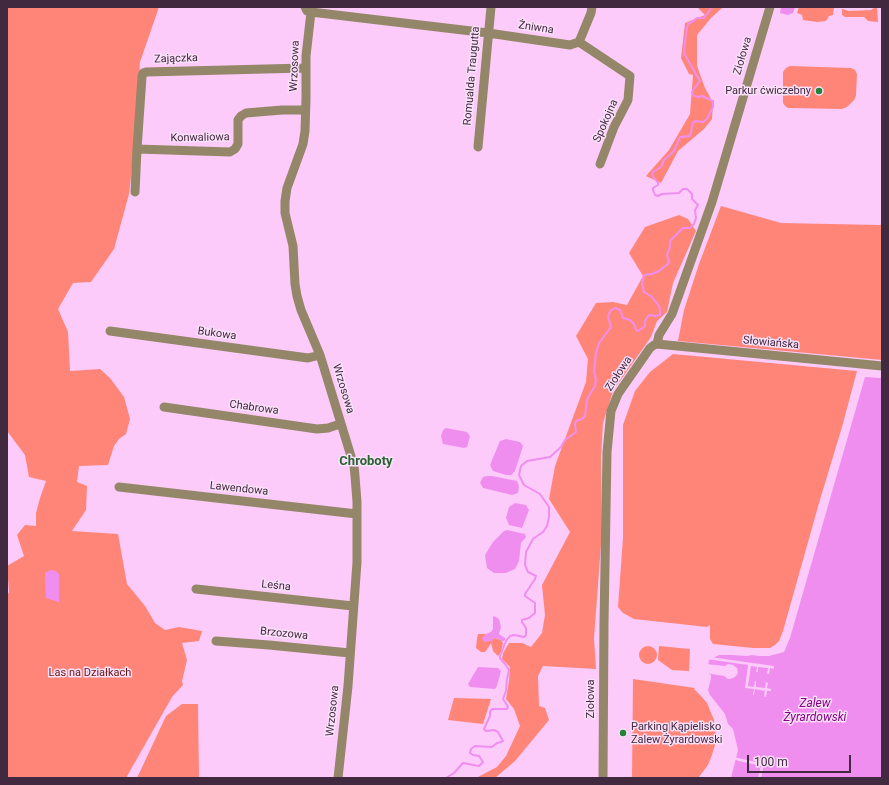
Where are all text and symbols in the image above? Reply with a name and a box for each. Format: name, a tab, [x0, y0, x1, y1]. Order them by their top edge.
street label: Żniwna	[517, 19, 555, 37]
street label: Romualda Traugutta	[461, 26, 483, 126]
street label: Ziołowa	[731, 35, 755, 77]
street label: Wrzosowa	[288, 40, 302, 92]
street label: Zajączka	[154, 52, 198, 66]
place label: Parkur ćwiczebny	[725, 84, 811, 98]
marker: Parkur ćwiczebny	[814, 86, 824, 96]
street label: Spokojna	[591, 98, 621, 144]
street label: Konwaliowa	[170, 131, 230, 145]
street label: Bukowa	[197, 325, 237, 343]
street label: Słowiańska	[743, 334, 799, 352]
street label: Ziołowa	[603, 354, 635, 394]
street label: Wrzosowa	[329, 363, 357, 415]
street label: Chabrowa	[229, 398, 279, 418]
district label: Chroboty	[339, 454, 393, 470]
street label: Lawendowa	[209, 479, 269, 499]
street label: Leśna	[261, 578, 291, 594]
street label: Brzozowa	[259, 625, 309, 643]
park label: Las na Działkach	[49, 666, 131, 680]
street label: Ziołowa	[584, 679, 598, 719]
street label: Wrzosowa	[324, 685, 342, 737]
water label: Zalew Żyrardowski	[784, 697, 846, 725]
place label: Parking Kąpielisko Zalew Żyrardowski	[631, 720, 723, 746]
marker: Parking Kąpielisko Zalew Żyrardowski	[618, 728, 628, 738]
scale bar	[749, 747, 853, 773]
text: 100 m	[754, 755, 788, 769]

